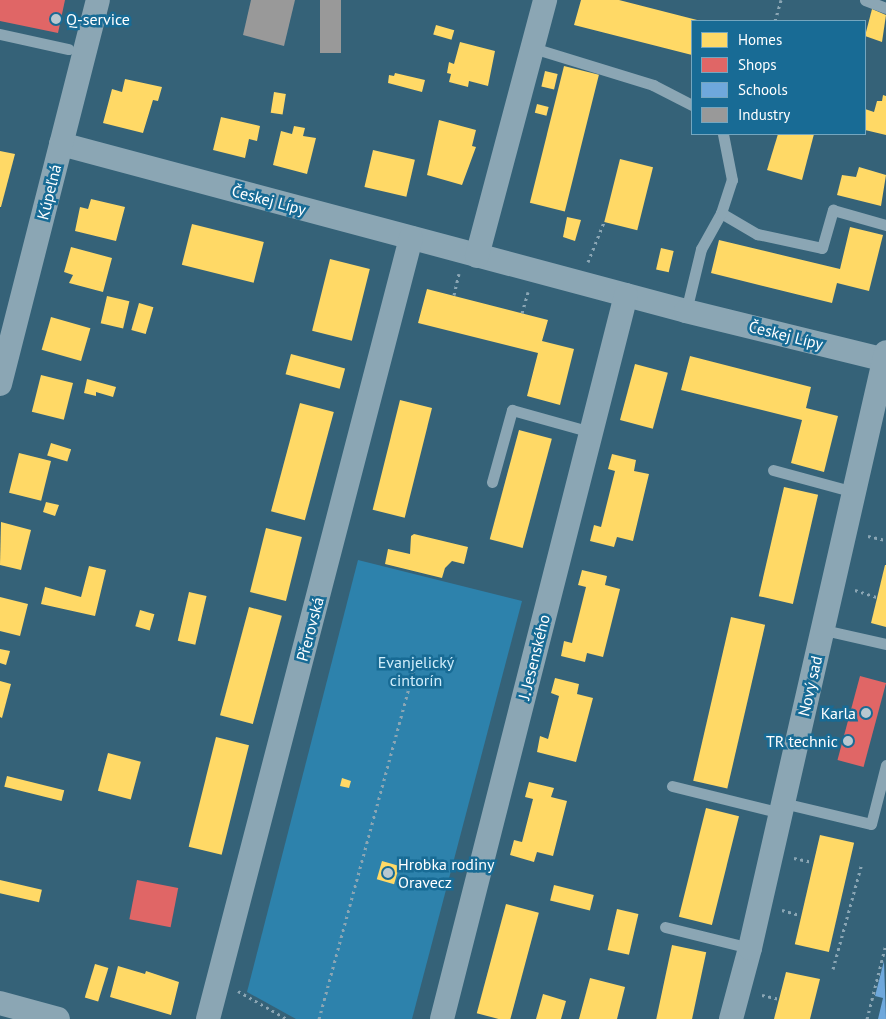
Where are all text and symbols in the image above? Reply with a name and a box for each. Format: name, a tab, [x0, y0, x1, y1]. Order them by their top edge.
place label: Q-service	[66, 9, 130, 29]
marker: Q-service	[50, 13, 62, 25]
legend	[691, 20, 866, 135]
text: Homes	[738, 30, 782, 49]
text: Shops	[738, 55, 777, 74]
text: Schools	[738, 80, 788, 99]
text: Industry	[738, 105, 790, 124]
street label: Kúpeľná	[33, 162, 65, 222]
street label: Českej Lípy	[230, 181, 308, 219]
street label: Českej Lípy	[747, 316, 825, 354]
street label: Přerovská	[292, 595, 328, 663]
street label: J. Jesenského	[514, 612, 554, 702]
park label: Evanjelický cintorín	[378, 652, 454, 690]
street label: Nový sad	[794, 654, 826, 718]
place label: Karla	[821, 703, 856, 723]
marker: Karla	[860, 707, 872, 719]
place label: TR technic	[766, 731, 838, 751]
marker: TR technic	[842, 735, 854, 747]
place label: Hrobka rodiny Oravecz	[398, 854, 494, 892]
marker: Hrobka rodiny Oravecz	[382, 867, 394, 879]

